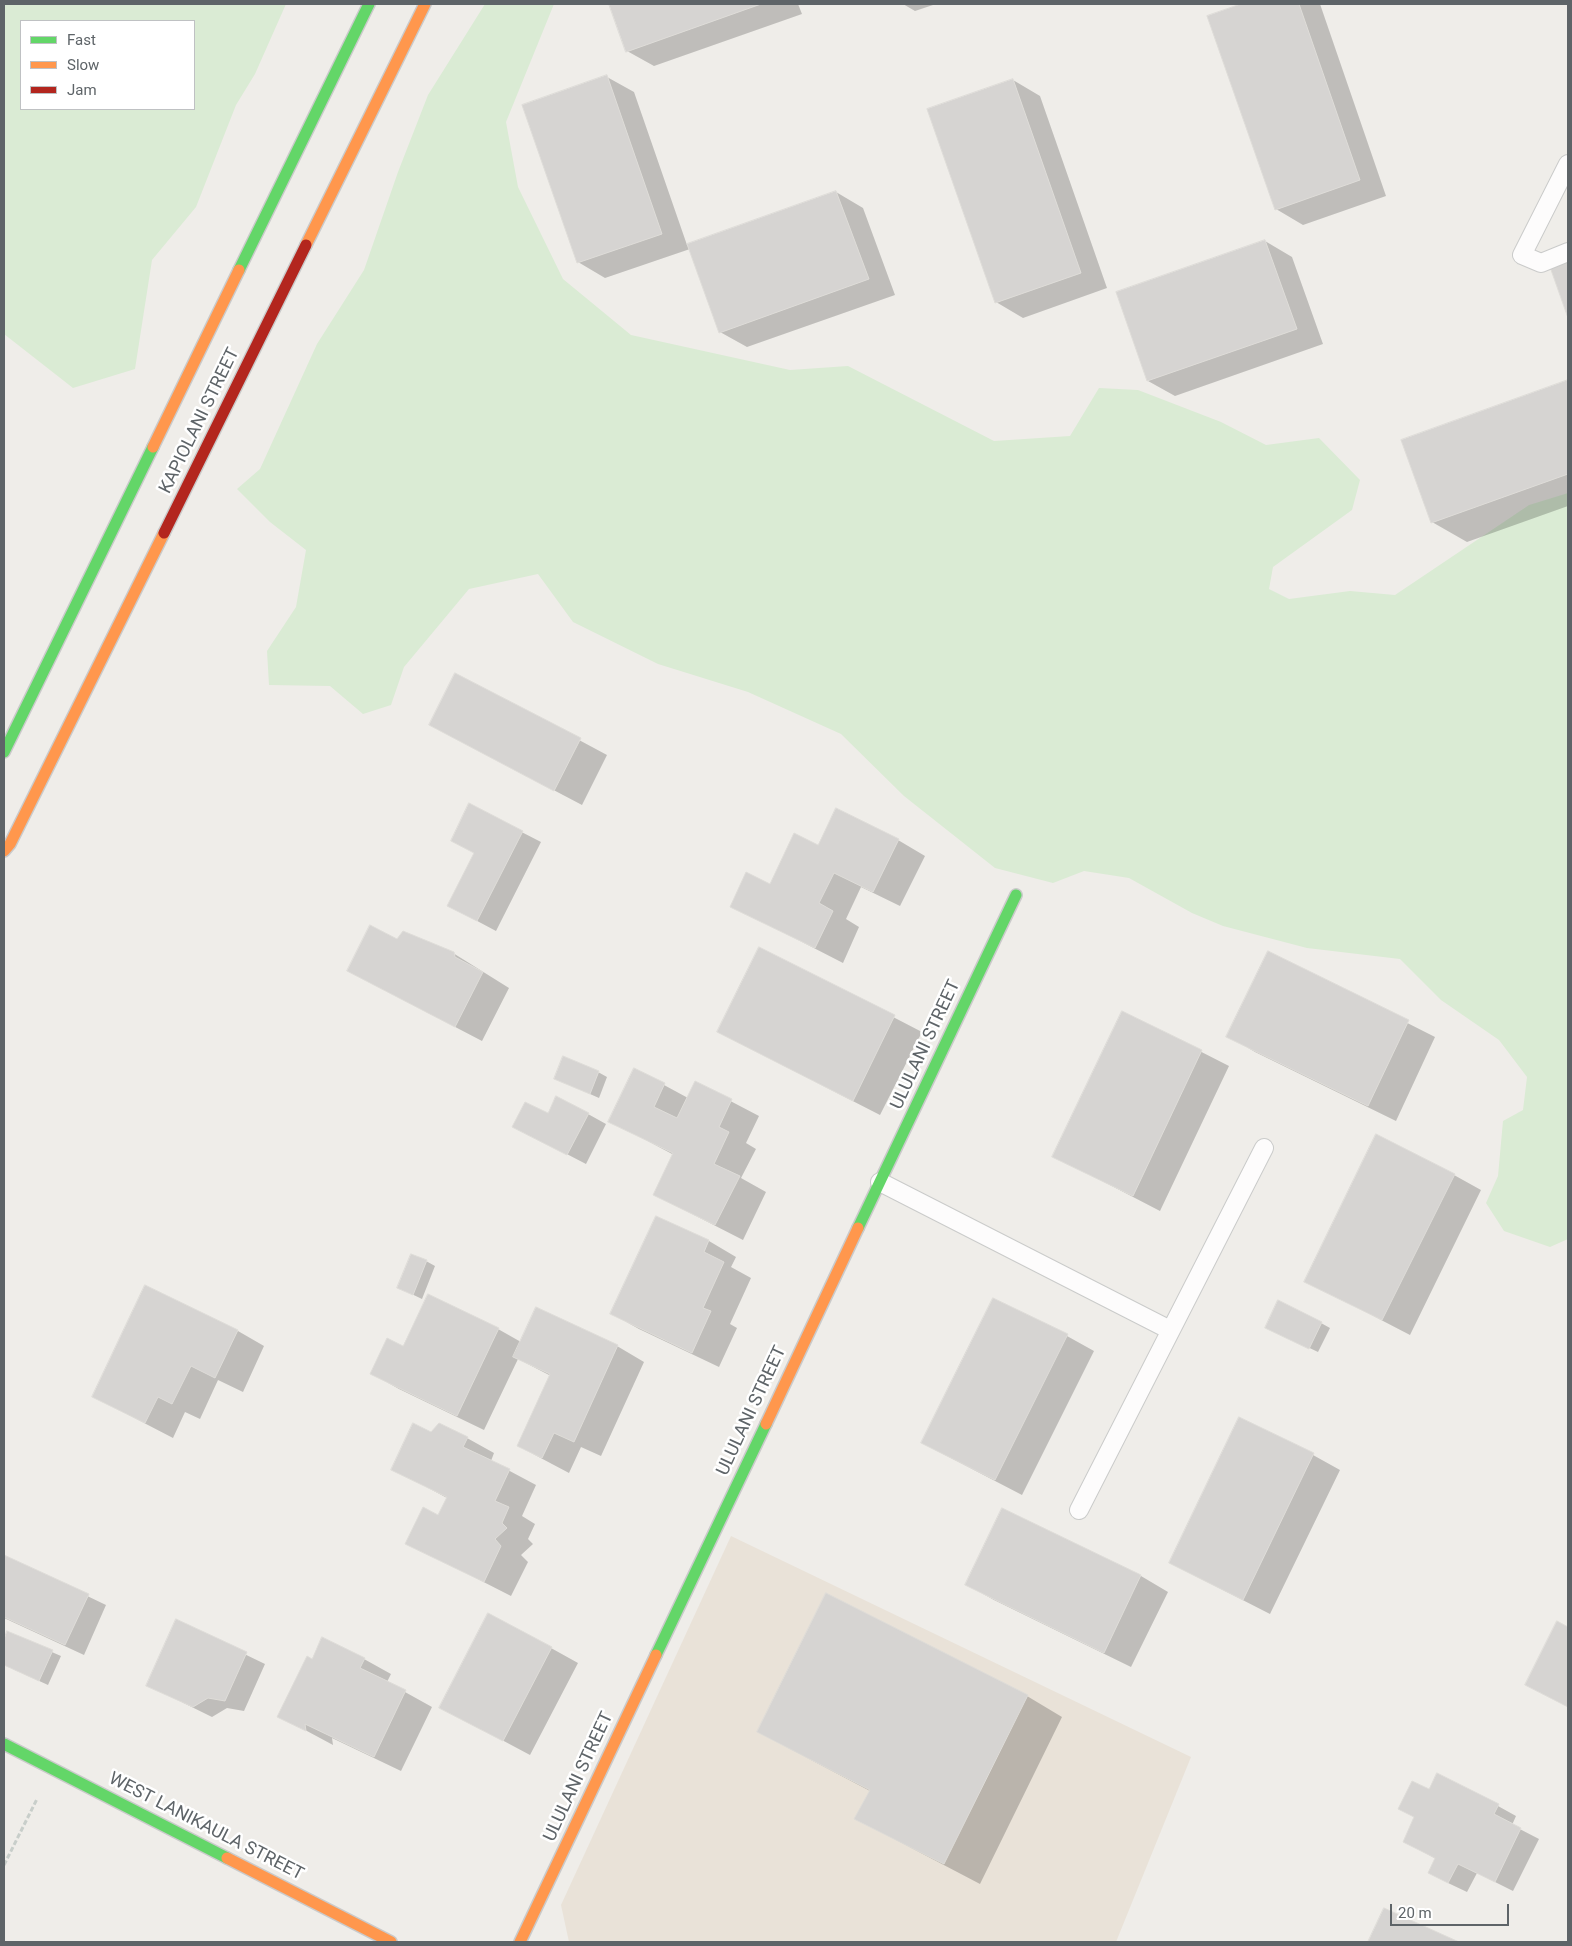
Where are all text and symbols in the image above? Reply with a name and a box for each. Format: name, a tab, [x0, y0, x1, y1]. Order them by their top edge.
legend	[20, 20, 195, 110]
text: Fast	[67, 31, 96, 49]
text: Slow	[67, 56, 99, 74]
text: Jam	[67, 81, 97, 99]
street label: KAPIOLANI STREET	[155, 345, 245, 497]
street label: ULULANI STREET	[887, 977, 965, 1113]
street label: ULULANI STREET	[713, 1343, 791, 1479]
street label: ULULANI STREET	[540, 1709, 618, 1845]
street label: WEST LANIKAULA STREET	[105, 1768, 307, 1886]
scale bar	[1392, 1894, 1511, 1926]
text: 20 m	[1398, 1904, 1432, 1922]

